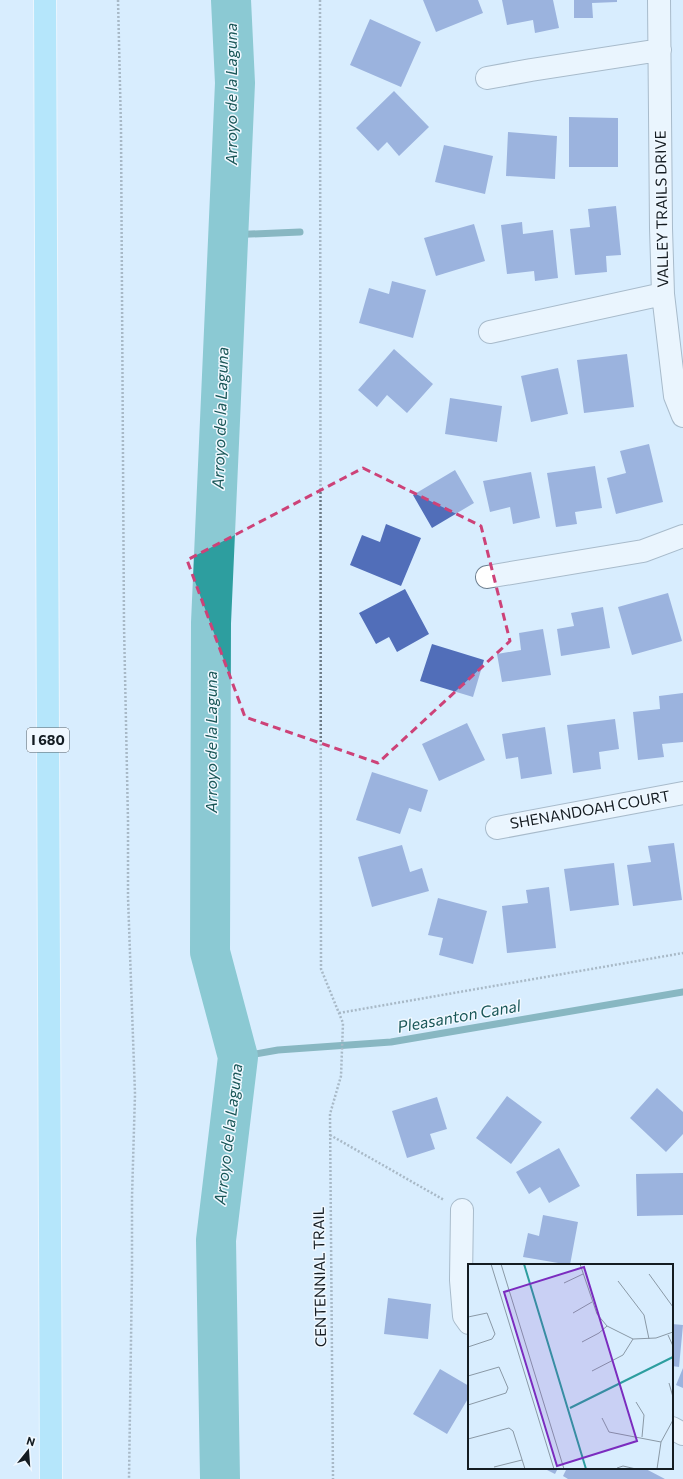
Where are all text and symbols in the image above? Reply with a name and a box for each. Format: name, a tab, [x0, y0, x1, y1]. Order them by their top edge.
water label: Arroyo de la Laguna	[221, 23, 240, 166]
street label: VALLEY TRAILS DRIVE	[651, 130, 671, 288]
water label: Arroyo de la Laguna	[207, 347, 231, 490]
water label: Arroyo de la Laguna	[201, 671, 220, 814]
road number: I 680	[27, 728, 69, 752]
street label: SHENANDOAH COURT	[508, 786, 672, 832]
water label: Pleasanton Canal	[396, 995, 523, 1036]
water label: Arroyo de la Laguna	[209, 1062, 246, 1207]
street label: CENTENNIAL TRAIL	[309, 1206, 329, 1347]
inset map	[468, 1264, 673, 1469]
north arrow	[8, 1431, 48, 1471]
text: N	[25, 1434, 37, 1448]

